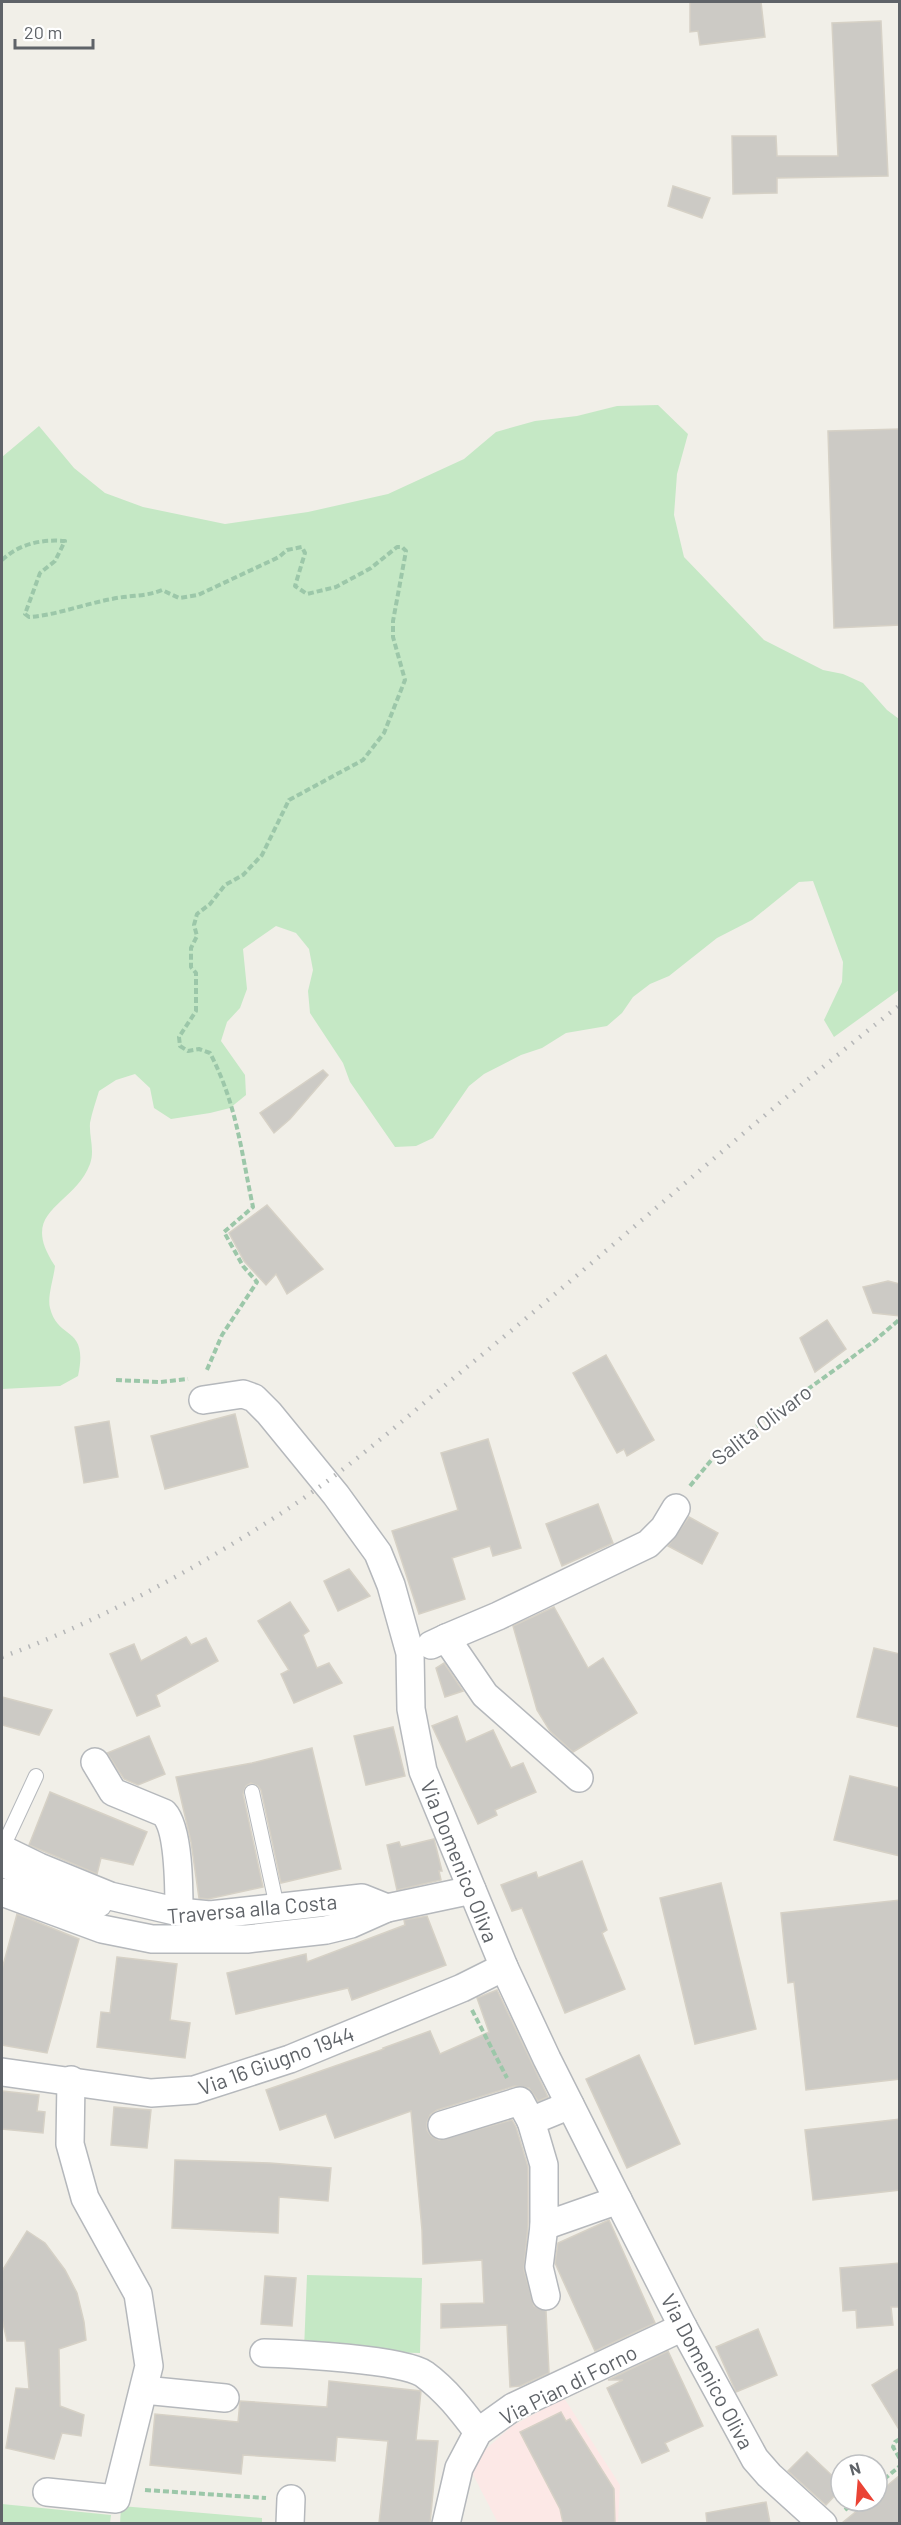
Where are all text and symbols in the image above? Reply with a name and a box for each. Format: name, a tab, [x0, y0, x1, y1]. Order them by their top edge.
scale bar	[15, 12, 93, 50]
text: 20 m	[24, 21, 62, 43]
street label: Salita Olivaro	[706, 1378, 816, 1470]
street label: Via Domenico Oliva	[416, 1776, 504, 1946]
street label: Traversa alla Costa	[166, 1888, 338, 1928]
street label: Via 16 Giugno 1944	[195, 2020, 357, 2100]
street label: Via Domenico Oliva	[656, 2289, 760, 2453]
street label: Via Pian di Forno	[495, 2339, 641, 2429]
north arrow	[829, 2453, 889, 2513]
text: N	[847, 2458, 862, 2479]

